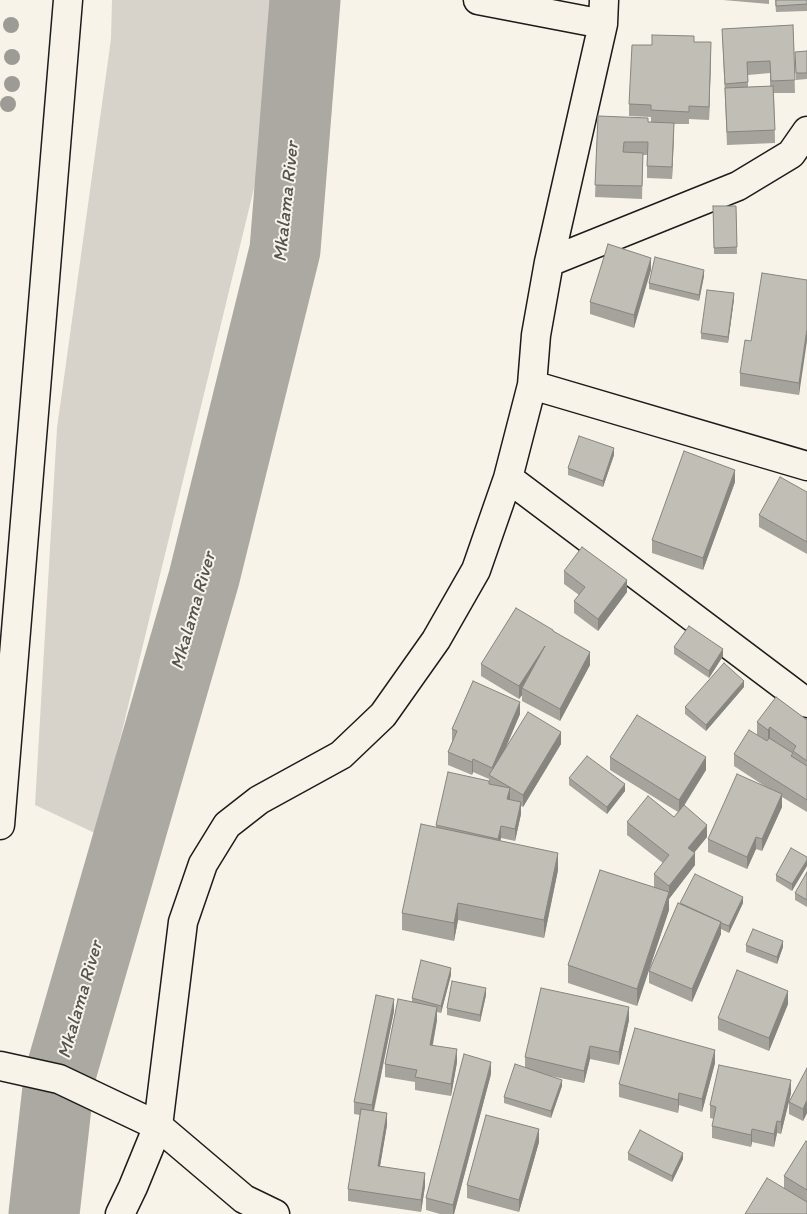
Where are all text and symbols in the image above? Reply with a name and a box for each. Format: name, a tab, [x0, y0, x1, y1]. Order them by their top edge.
water label: Mkalama River	[269, 141, 305, 263]
water label: Mkalama River	[166, 550, 222, 672]
water label: Mkalama River	[53, 939, 109, 1061]

